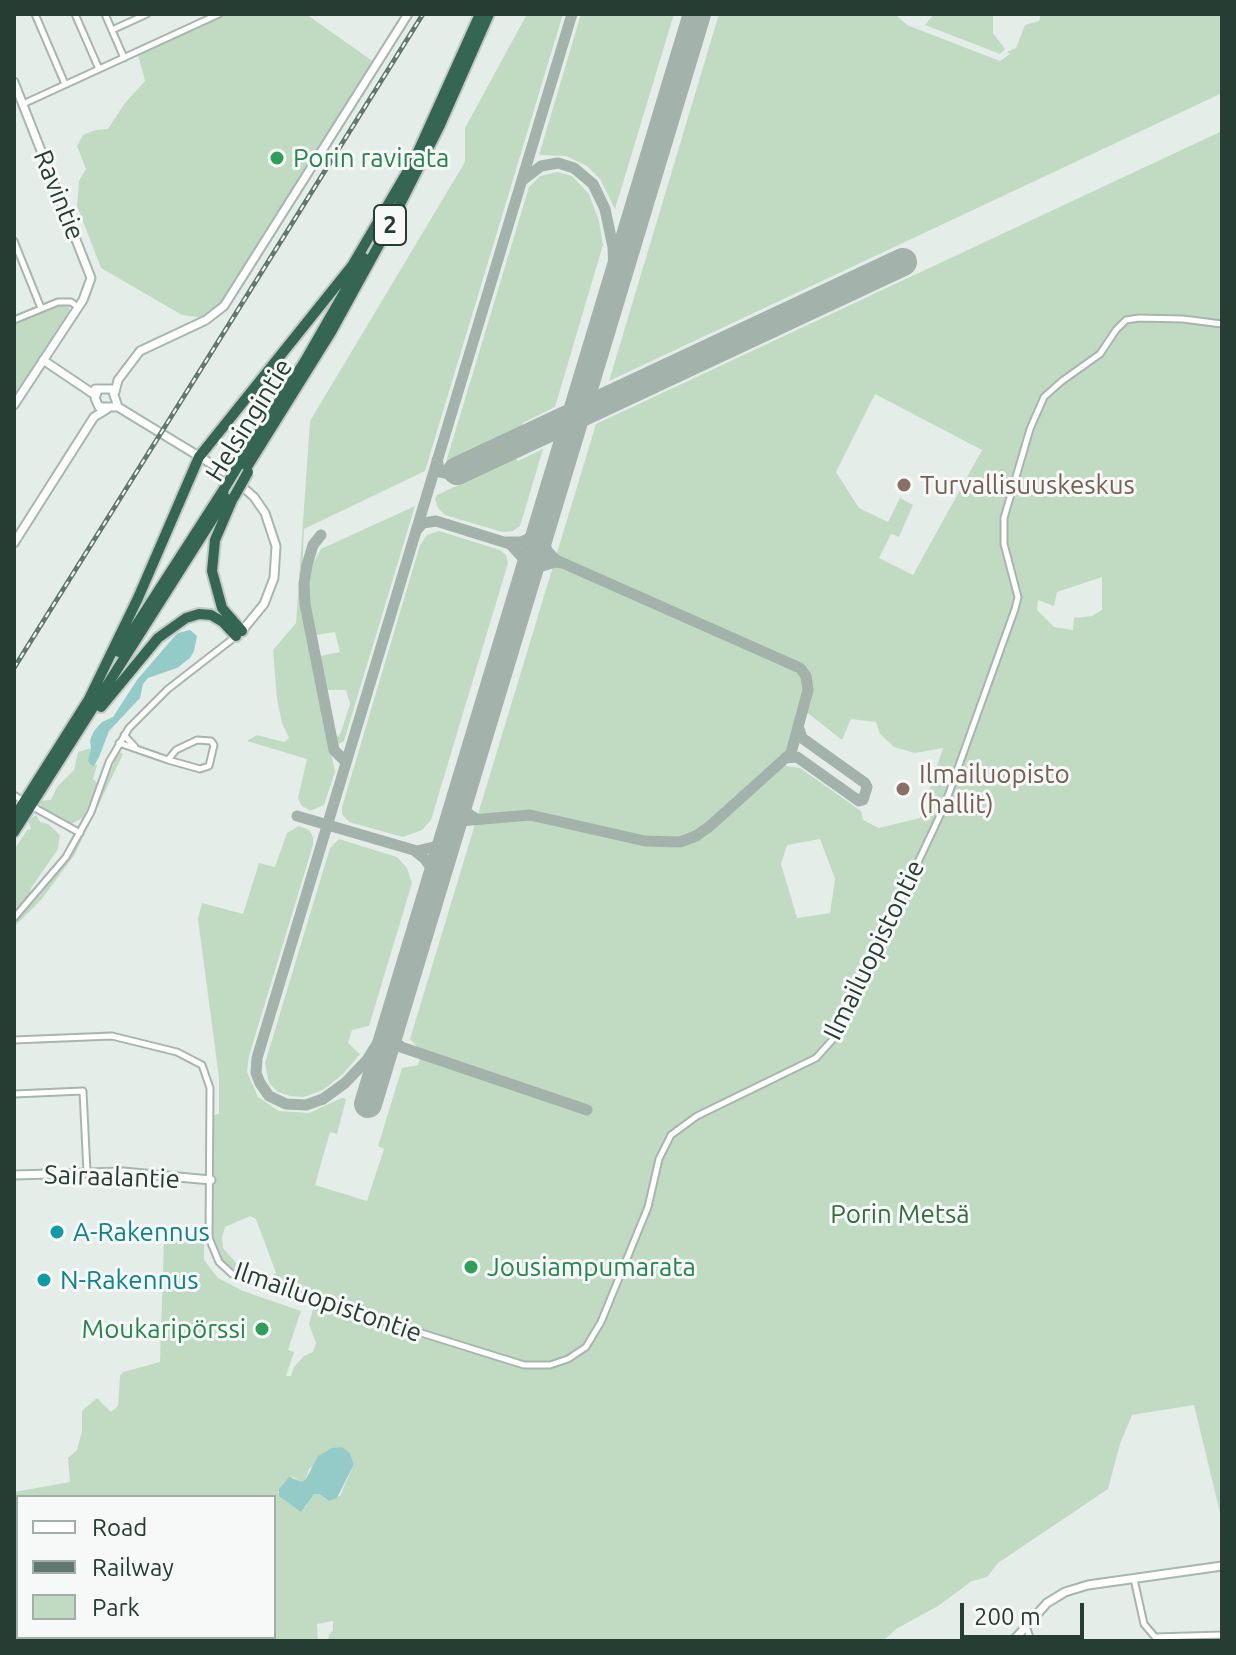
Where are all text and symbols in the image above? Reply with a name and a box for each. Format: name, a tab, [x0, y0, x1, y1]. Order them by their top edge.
place label: Porin ravirata	[293, 142, 449, 174]
street label: Ravintie	[27, 145, 91, 245]
marker: Porin ravirata	[268, 149, 286, 167]
road number: 2	[374, 205, 406, 245]
street label: Helsingintie	[199, 353, 299, 487]
place label: Turvallisuuskeskus	[920, 469, 1135, 501]
marker: Turvallisuuskeskus	[895, 476, 913, 494]
place label: Ilmailuopisto (hallit)	[919, 758, 1070, 820]
marker: Ilmailuopisto (hallit)	[894, 780, 912, 798]
street label: Ilmailuopistontie	[817, 855, 931, 1045]
street label: Sairaalantie	[44, 1159, 180, 1195]
park label: Porin Metsä	[830, 1198, 970, 1230]
place label: A-Rakennus	[73, 1216, 210, 1248]
marker: A-Rakennus	[48, 1223, 66, 1241]
place label: Jousiampumarata	[487, 1251, 696, 1283]
street label: Ilmailuopistontie	[230, 1255, 426, 1349]
marker: Jousiampumarata	[462, 1258, 480, 1276]
place label: N-Rakennus	[60, 1264, 198, 1296]
marker: N-Rakennus	[35, 1271, 53, 1289]
place label: Moukaripörssi	[82, 1313, 246, 1345]
marker: Moukaripörssi	[253, 1320, 271, 1338]
legend	[16, 1495, 276, 1639]
text: Road	[92, 1514, 147, 1541]
text: Railway	[92, 1554, 174, 1581]
scale bar	[964, 1587, 1088, 1637]
text: Park	[92, 1594, 140, 1621]
text: 200 m	[974, 1603, 1041, 1630]

